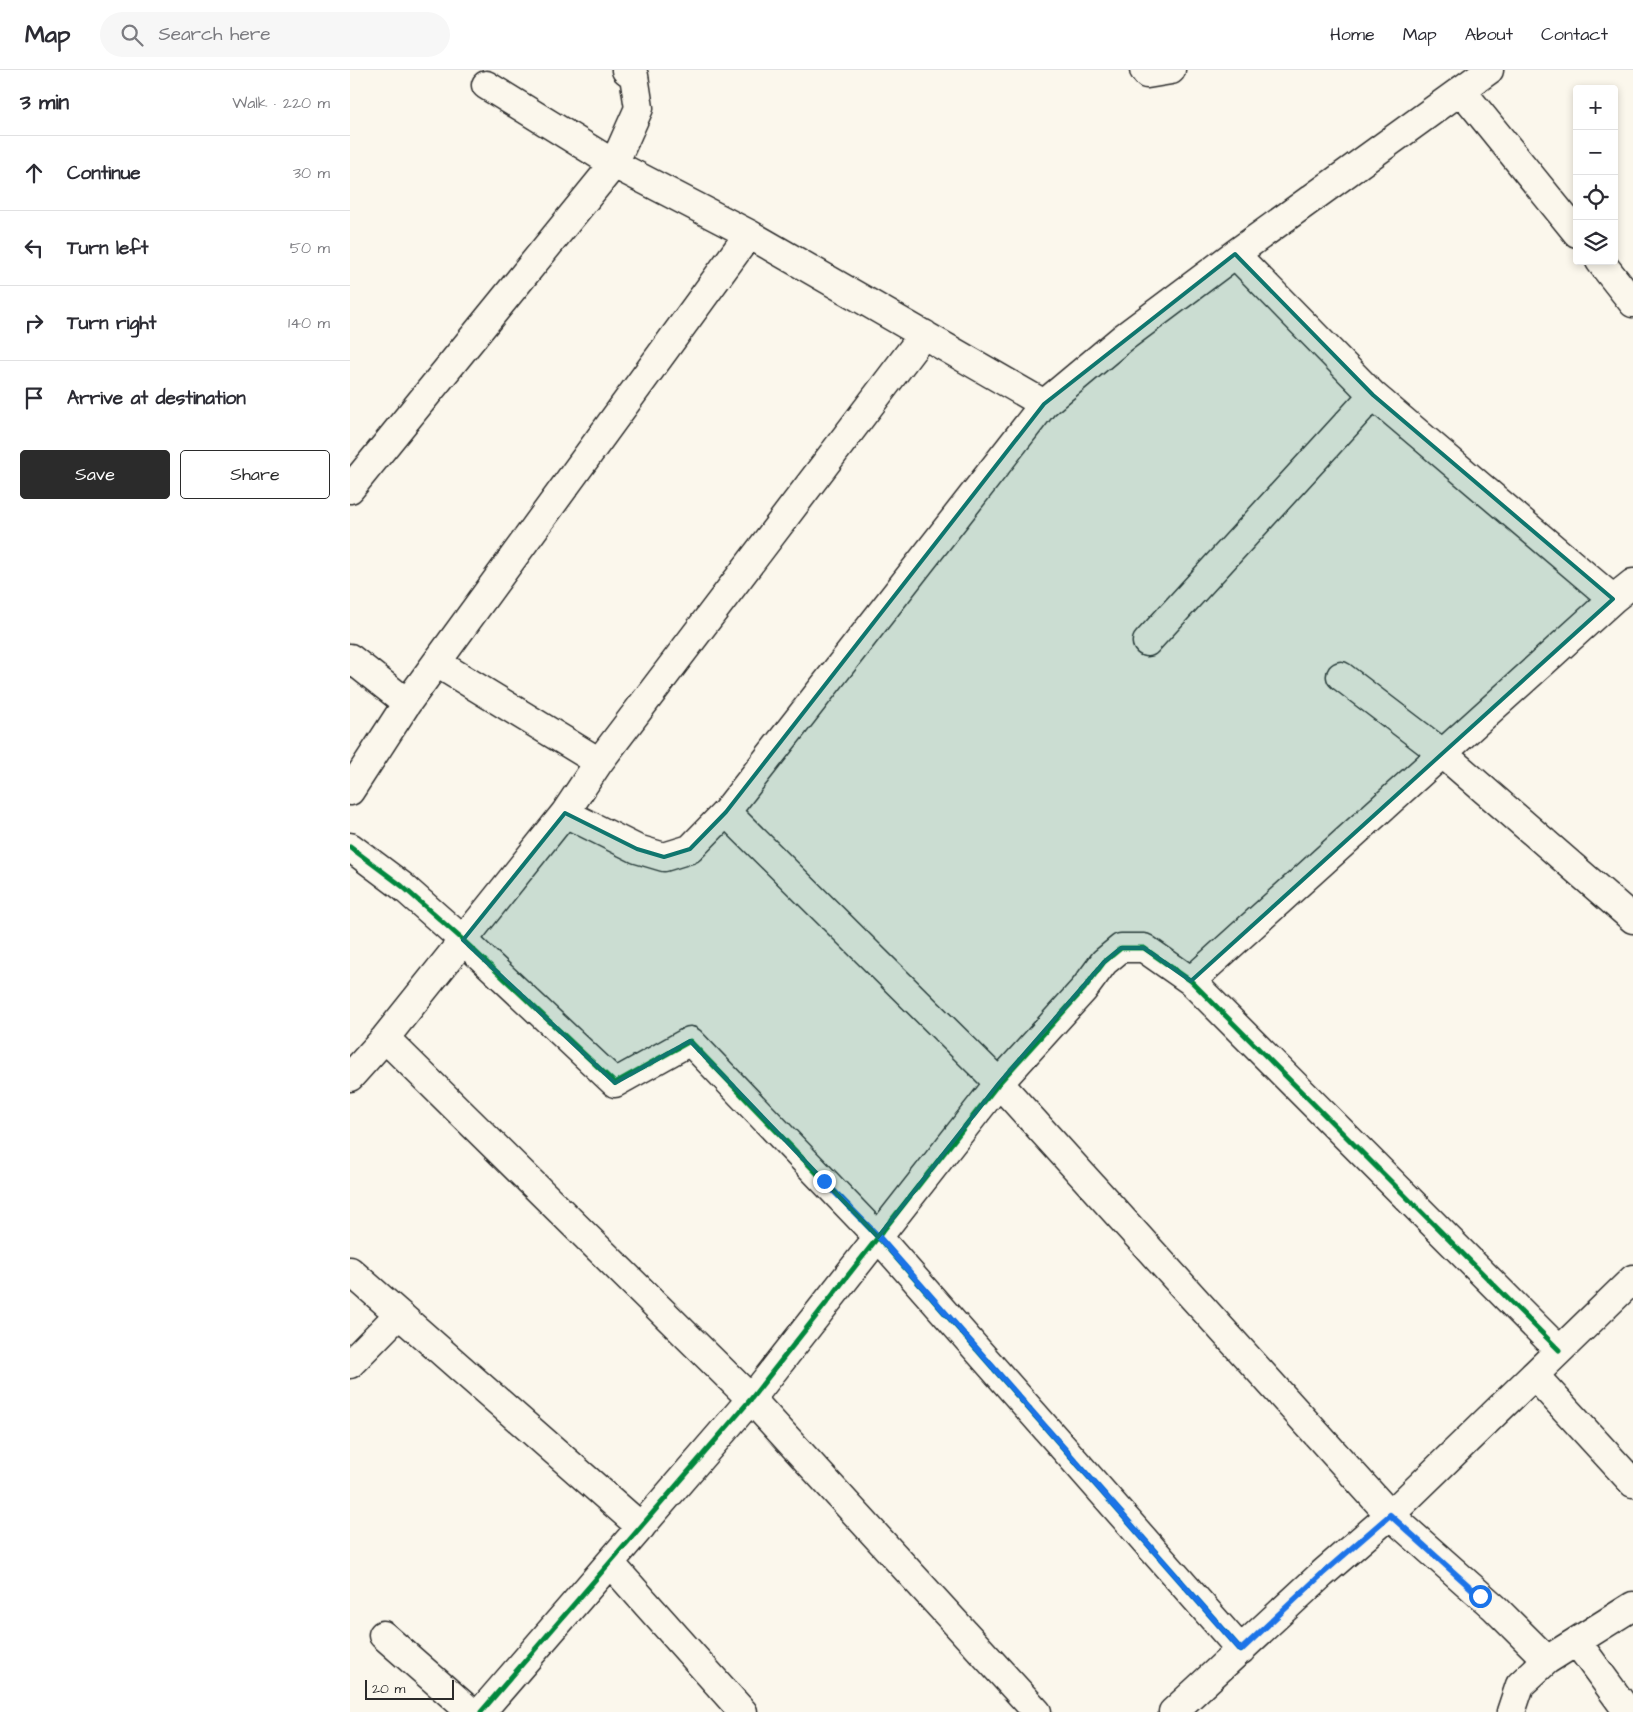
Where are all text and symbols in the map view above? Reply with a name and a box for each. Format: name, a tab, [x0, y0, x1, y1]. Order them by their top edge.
search box	[100, 12, 450, 57]
text: Map	[25, 18, 70, 52]
icon: search	[118, 21, 146, 49]
text: Search here	[158, 21, 271, 48]
text: Home	[1330, 22, 1375, 47]
text: Map	[1403, 22, 1437, 47]
text: About	[1465, 22, 1513, 47]
text: Contact	[1541, 22, 1608, 47]
map controls	[1573, 85, 1618, 265]
button: +	[1573, 85, 1618, 130]
text: 3 min	[20, 88, 69, 117]
text: Walk · 220 m	[232, 92, 330, 114]
button: −	[1573, 130, 1618, 175]
icon: ahead	[20, 159, 48, 187]
text: Continue	[67, 160, 141, 187]
text: 30 m	[293, 162, 330, 184]
button: locate	[1573, 175, 1618, 220]
button: layers	[1573, 220, 1618, 265]
icon: left	[20, 234, 48, 262]
text: Turn left	[67, 235, 148, 262]
text: 50 m	[290, 237, 330, 259]
icon: right	[20, 309, 48, 337]
text: Turn right	[67, 310, 156, 337]
text: 140 m	[288, 312, 330, 334]
icon: arrive	[20, 384, 48, 412]
text: Arrive at destination	[67, 385, 246, 412]
button: Save	[20, 450, 170, 499]
button: Share	[180, 450, 330, 499]
route end	[813, 1170, 836, 1193]
route start	[1469, 1585, 1492, 1608]
scale bar	[365, 1677, 454, 1700]
text: 20 m	[372, 1679, 405, 1699]

